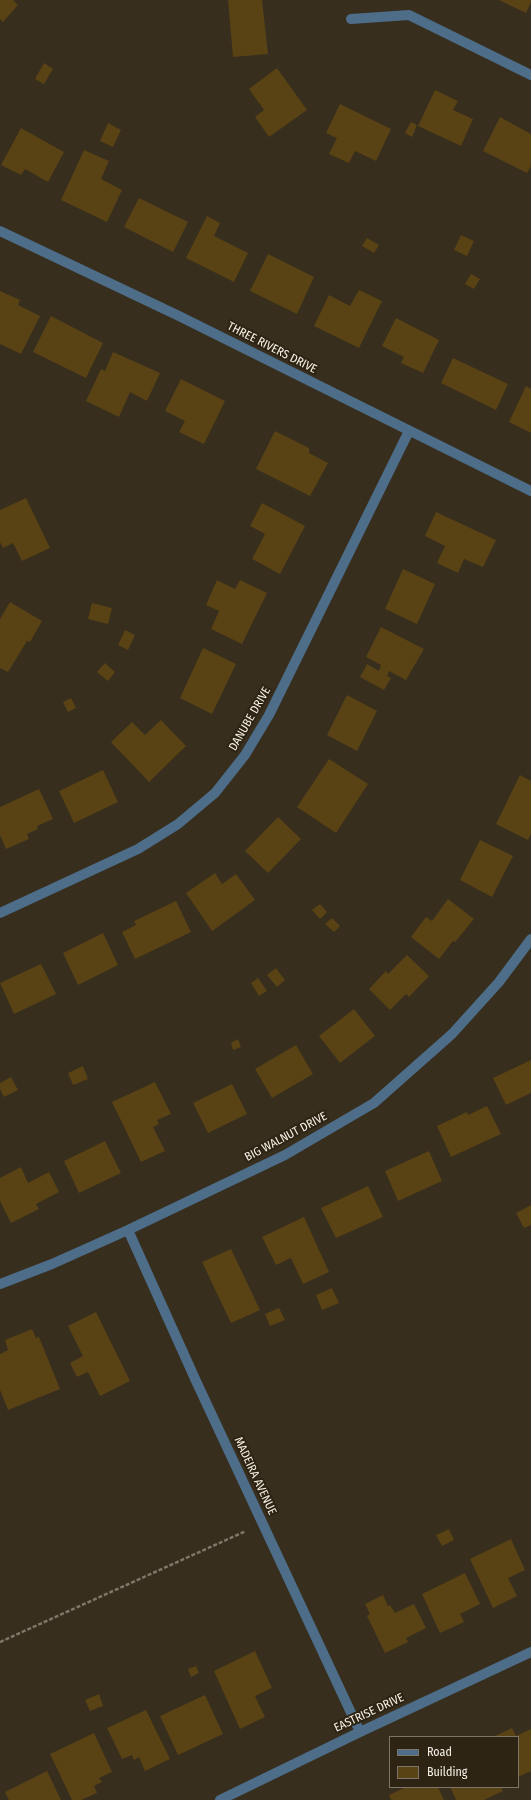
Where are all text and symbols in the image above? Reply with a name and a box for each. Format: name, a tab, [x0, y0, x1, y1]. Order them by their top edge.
street label: THREE RIVERS DRIVE	[225, 319, 319, 377]
street label: DANUBE DRIVE	[226, 685, 274, 753]
street label: BIG WALNUT DRIVE	[242, 1109, 330, 1165]
street label: MADEIRA AVENUE	[231, 1435, 279, 1517]
street label: EASTRISE DRIVE	[332, 1690, 406, 1736]
legend	[389, 1736, 519, 1788]
text: Road	[427, 1745, 452, 1759]
text: Building	[427, 1765, 467, 1779]

